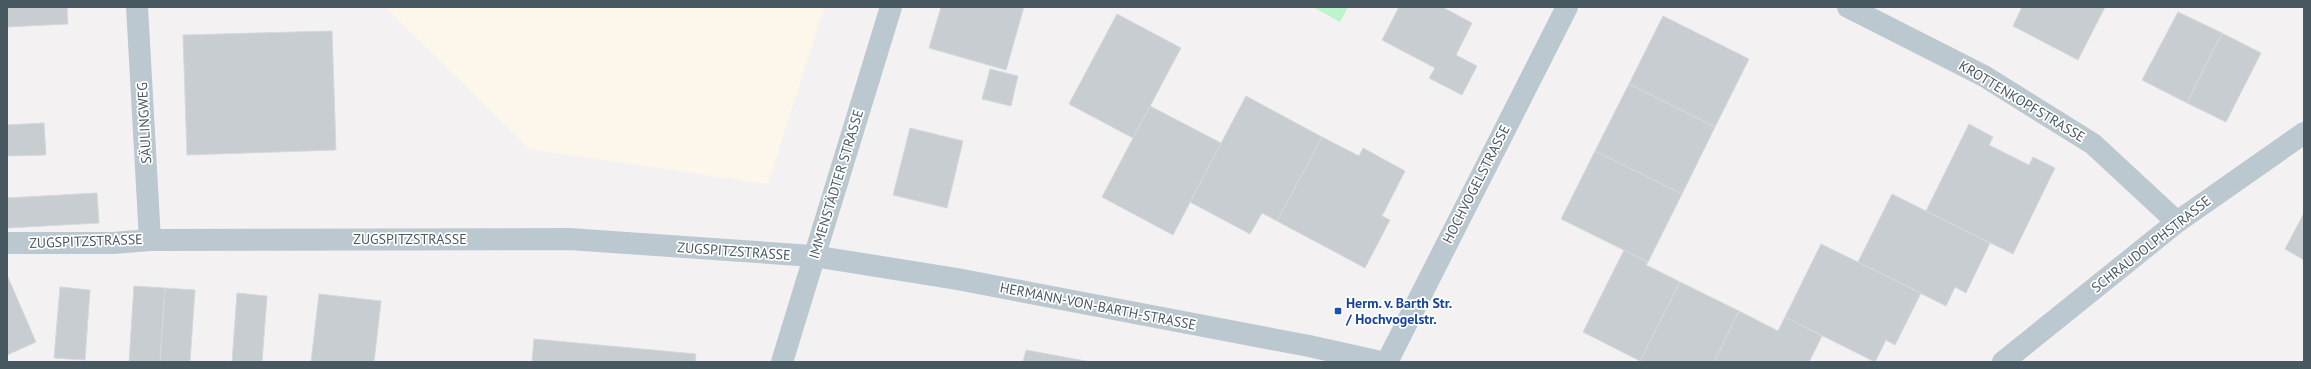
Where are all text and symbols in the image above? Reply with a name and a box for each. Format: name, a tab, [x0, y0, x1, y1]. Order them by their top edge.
street label: KROTTENKOPFSTRASSE	[1956, 56, 2088, 146]
street label: SÄULINGWEG	[133, 82, 155, 164]
street label: IMMENSTÄDTER STRASSE	[805, 107, 867, 261]
street label: HOCHVOGELSTRASSE	[1438, 122, 1514, 246]
street label: SCHRAUDOLPHSTRASSE	[2088, 192, 2214, 296]
street label: ZUGSPITZSTRASSE	[29, 230, 143, 252]
street label: ZUGSPITZSTRASSE	[353, 230, 467, 248]
street label: ZUGSPITZSTRASSE	[677, 238, 791, 264]
street label: HERMANN-VON-BARTH-STRASSE	[998, 278, 1198, 334]
place label: Herm. v. Barth Str. / Hochvogelstr.	[1345, 294, 1452, 328]
marker: Herm. v. Barth Str. / Hochvogelstr.	[1333, 306, 1343, 316]

